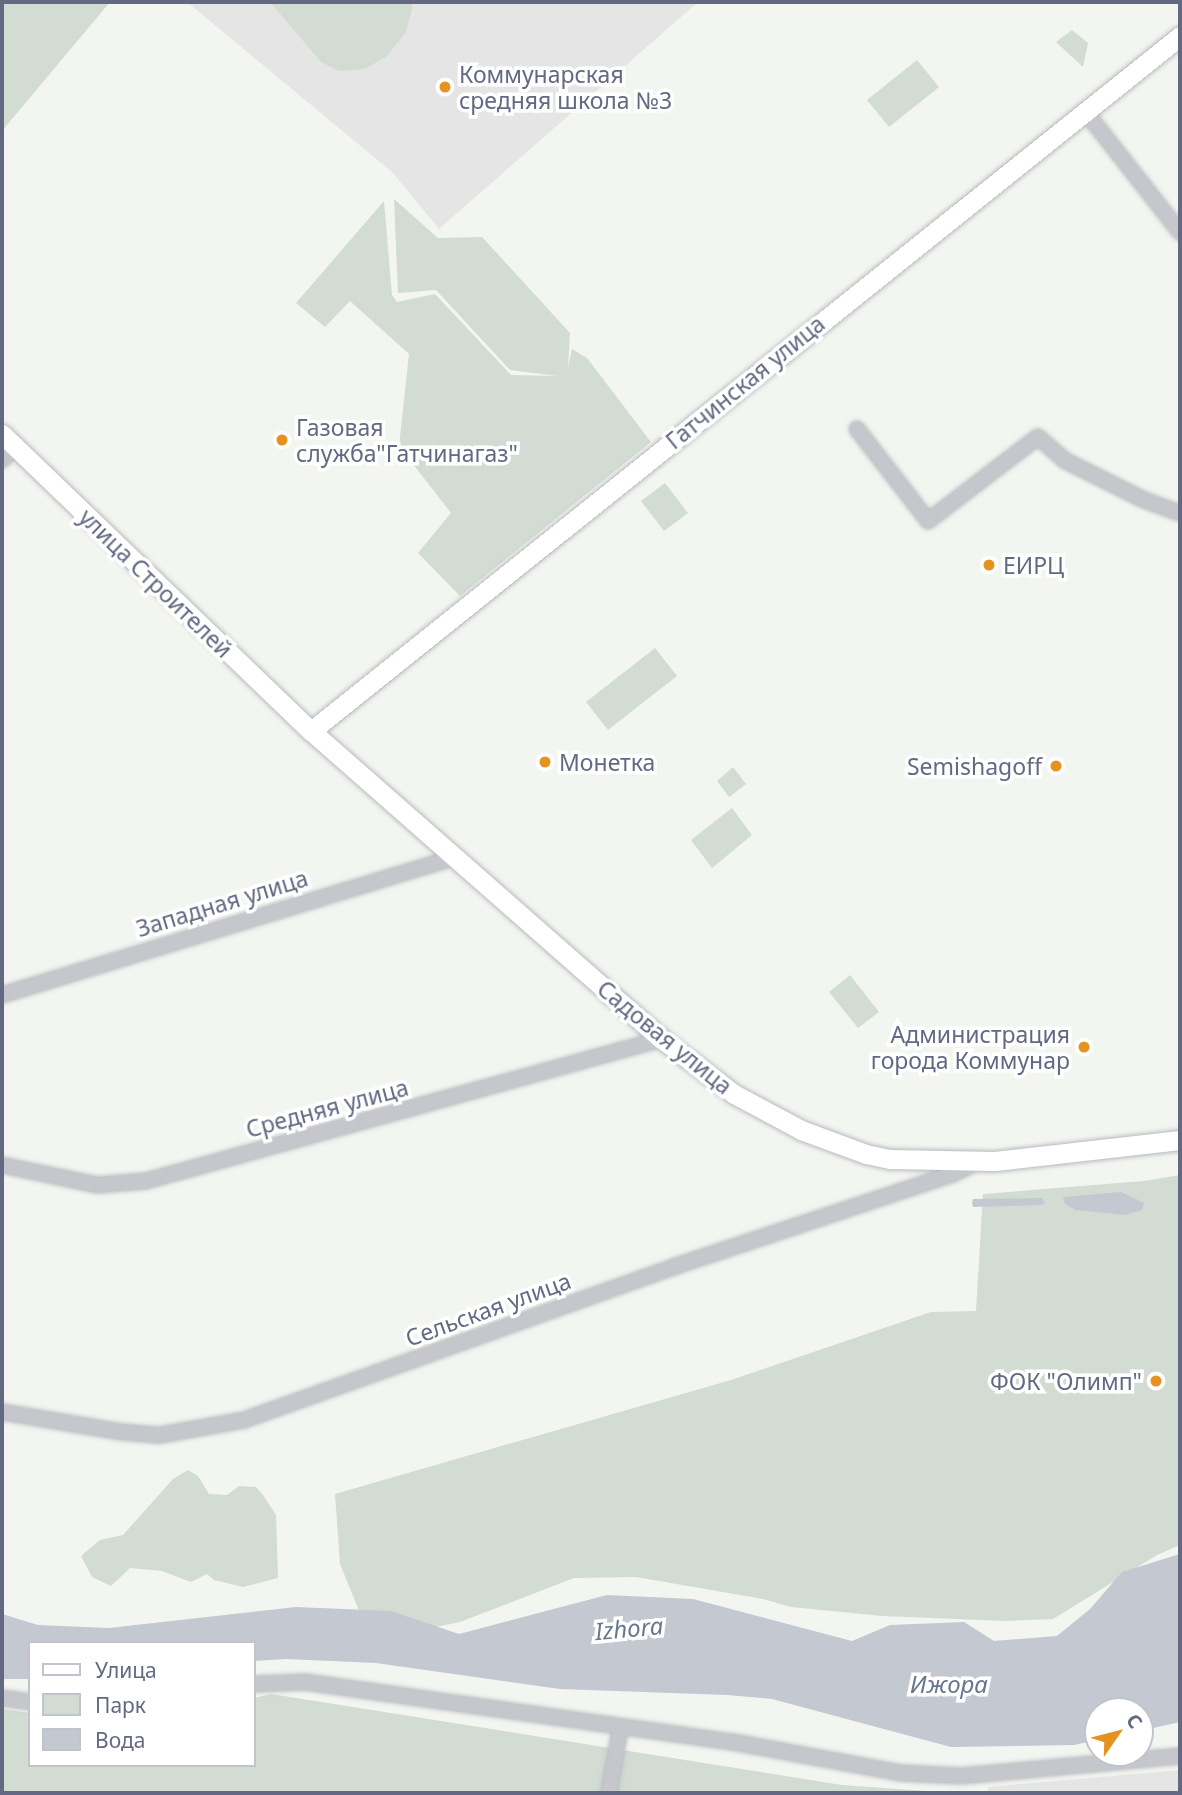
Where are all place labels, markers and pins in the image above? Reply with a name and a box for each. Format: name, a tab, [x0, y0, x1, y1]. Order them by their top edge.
place label: Коммунарская средняя школа №3	[459, 60, 672, 114]
marker: Коммунарская средняя школа №3	[437, 79, 453, 95]
place label: Газовая служба"Гатчинагаз"	[296, 413, 518, 467]
marker: Газовая служба"Гатчинагаз"	[274, 432, 290, 448]
place label: ЕИРЦ	[1003, 551, 1064, 579]
marker: ЕИРЦ	[981, 557, 997, 573]
place label: Монетка	[559, 748, 655, 776]
place label: Semishagoff	[907, 752, 1042, 780]
marker: Монетка	[537, 754, 553, 770]
marker: Semishagoff	[1048, 758, 1064, 774]
place label: Администрация города Коммунар	[871, 1020, 1070, 1074]
marker: Администрация города Коммунар	[1076, 1039, 1092, 1055]
place label: ФОК "Олимп"	[990, 1367, 1142, 1395]
marker: ФОК "Олимп"	[1148, 1373, 1164, 1389]

